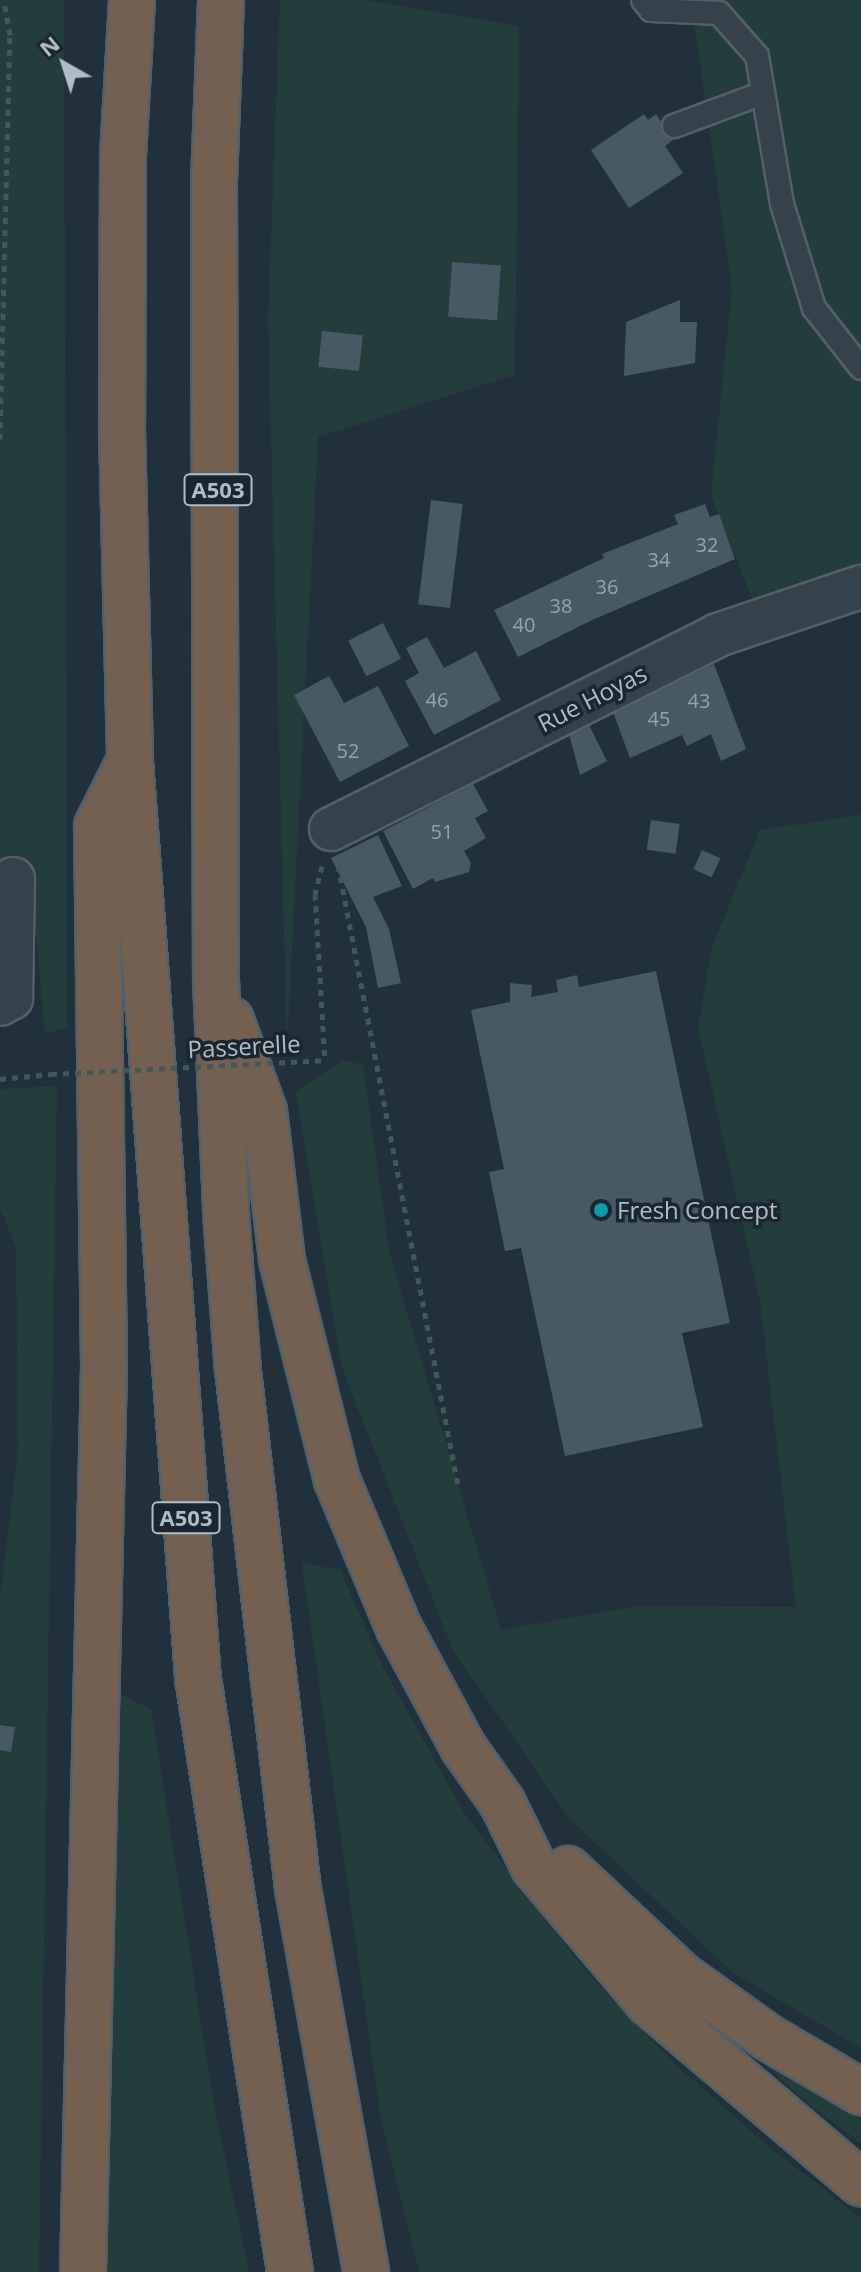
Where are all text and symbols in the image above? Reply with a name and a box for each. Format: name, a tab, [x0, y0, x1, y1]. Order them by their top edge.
north arrow	[24, 24, 104, 104]
text: N	[32, 28, 65, 63]
road number: A503	[182, 472, 254, 508]
house number: 32	[696, 532, 718, 556]
house number: 34	[648, 547, 670, 571]
house number: 36	[596, 574, 618, 598]
house number: 38	[550, 593, 572, 617]
house number: 40	[513, 612, 535, 636]
street label: Rue Hoyas	[533, 658, 651, 738]
house number: 46	[426, 687, 448, 711]
house number: 43	[688, 688, 710, 712]
house number: 45	[648, 706, 670, 730]
house number: 52	[337, 738, 359, 762]
house number: 51	[431, 819, 453, 843]
street label: Passerelle	[187, 1029, 301, 1063]
place label: Fresh Concept	[617, 1196, 778, 1224]
marker: Fresh Concept	[592, 1201, 610, 1219]
road number: A503	[150, 1500, 222, 1536]

